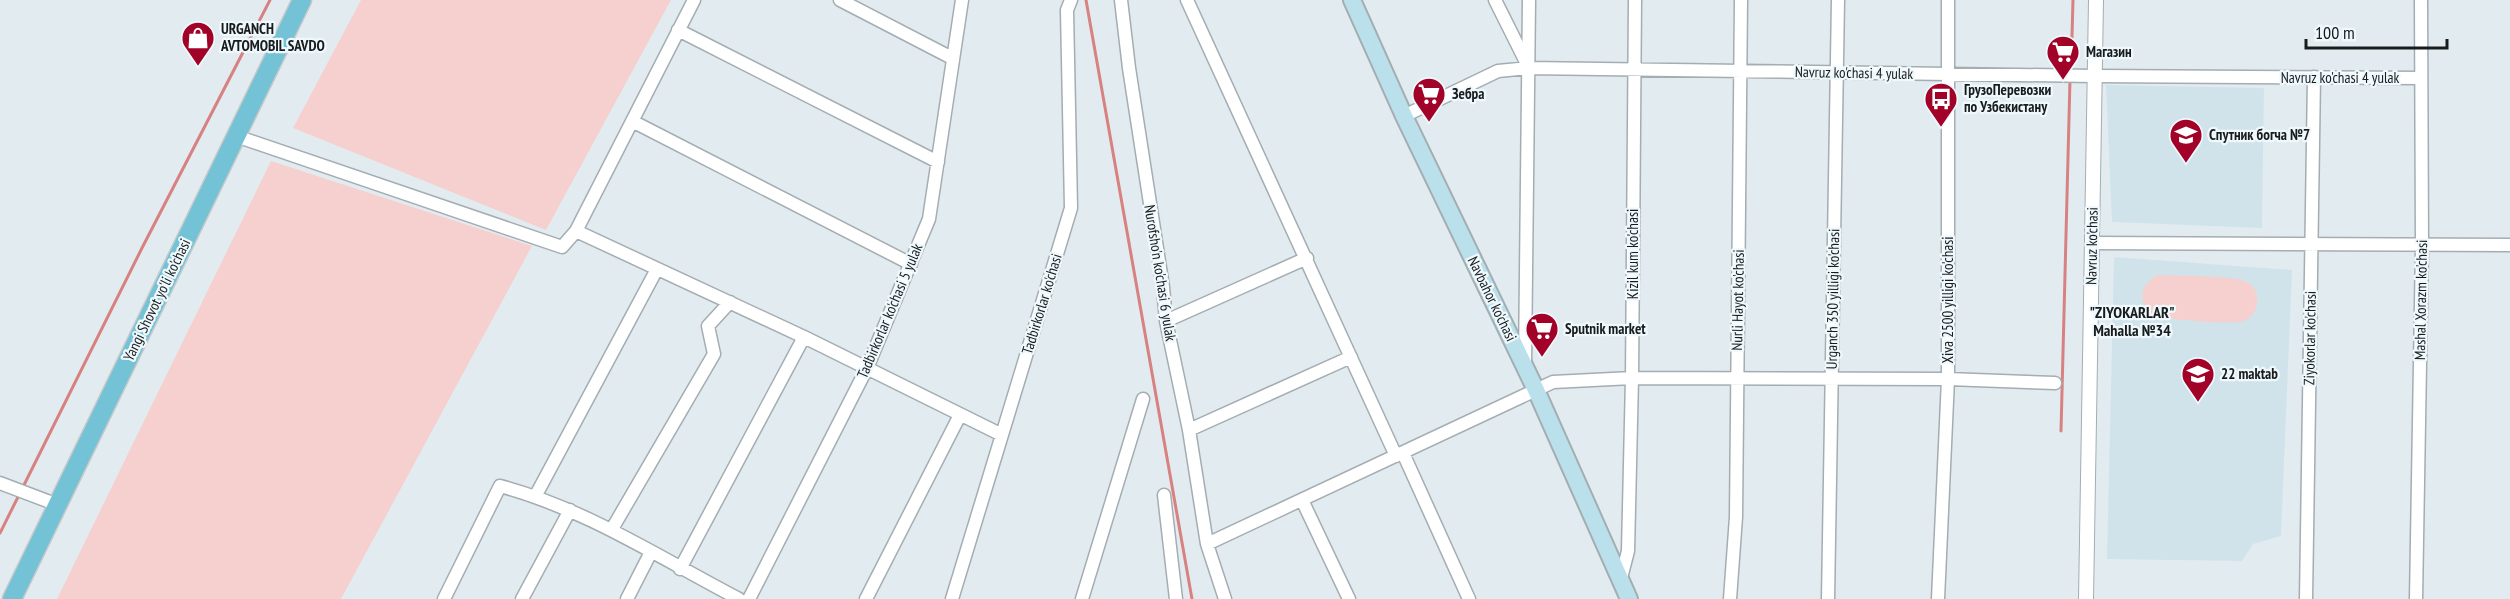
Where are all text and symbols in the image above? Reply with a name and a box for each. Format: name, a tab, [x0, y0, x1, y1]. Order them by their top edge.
scale bar	[2306, 12, 2447, 50]
place label: URGANCH AVTOMOBIL SAVDO	[220, 19, 325, 55]
shop icon: URGANCH AVTOMOBIL SAVDO	[180, 20, 216, 67]
text: 100 m	[2315, 21, 2355, 44]
supermarket icon: Магазин	[2045, 34, 2081, 81]
place label: Магазин	[2086, 42, 2132, 61]
street label: Navruz ko'chasi 4 yulak	[1795, 62, 1914, 83]
street label: Navruz ko'chasi 4 yulak	[2281, 68, 2399, 87]
supermarket icon: Зебра	[1411, 76, 1447, 123]
place label: ГрузоПеревозки по Узбекистану	[1964, 80, 2052, 116]
bus stop icon: ГрузоПеревозки по Узбекистану	[1923, 81, 1959, 128]
place label: Зебра	[1452, 84, 1485, 103]
school or university icon: Спутник богча №7	[2168, 117, 2204, 164]
place label: Спутник богча №7	[2209, 125, 2310, 144]
street label: Nurofsho'n ko'chasi 6 yulak	[1140, 203, 1181, 343]
street label: Navruz ko'chasi	[2081, 207, 2102, 285]
street label: Kizil kum ko'chasi	[1623, 209, 1642, 299]
street label: Urganch 350 yilligi ko'chasi	[1822, 228, 1843, 370]
street label: Yangi Shovot yo'li ko'chasi	[119, 236, 194, 364]
street label: Xiva 2500 yilligi ko'chasi	[1938, 236, 1957, 364]
street label: Tadbirkorlar ko'chasi 5 yulak	[853, 240, 927, 381]
street label: Mashal Xorazm ko'chasi	[2410, 240, 2431, 360]
street label: Nurli Hayot ko'chasi	[1727, 249, 1748, 351]
street label: Tadbirkorlar ko'chasi	[1017, 251, 1066, 356]
street label: Navbahor ko'chasi	[1464, 253, 1521, 344]
street label: Ziyokorlar ko'chasi	[2299, 291, 2320, 385]
district label: "ZIYOKARLAR" Mahalla №34	[2090, 302, 2175, 340]
supermarket icon: Sputnik market	[1524, 311, 1560, 358]
place label: Sputnik market	[1565, 319, 1646, 338]
school or university icon: 22 maktab	[2180, 356, 2216, 403]
place label: 22 maktab	[2221, 364, 2278, 383]

